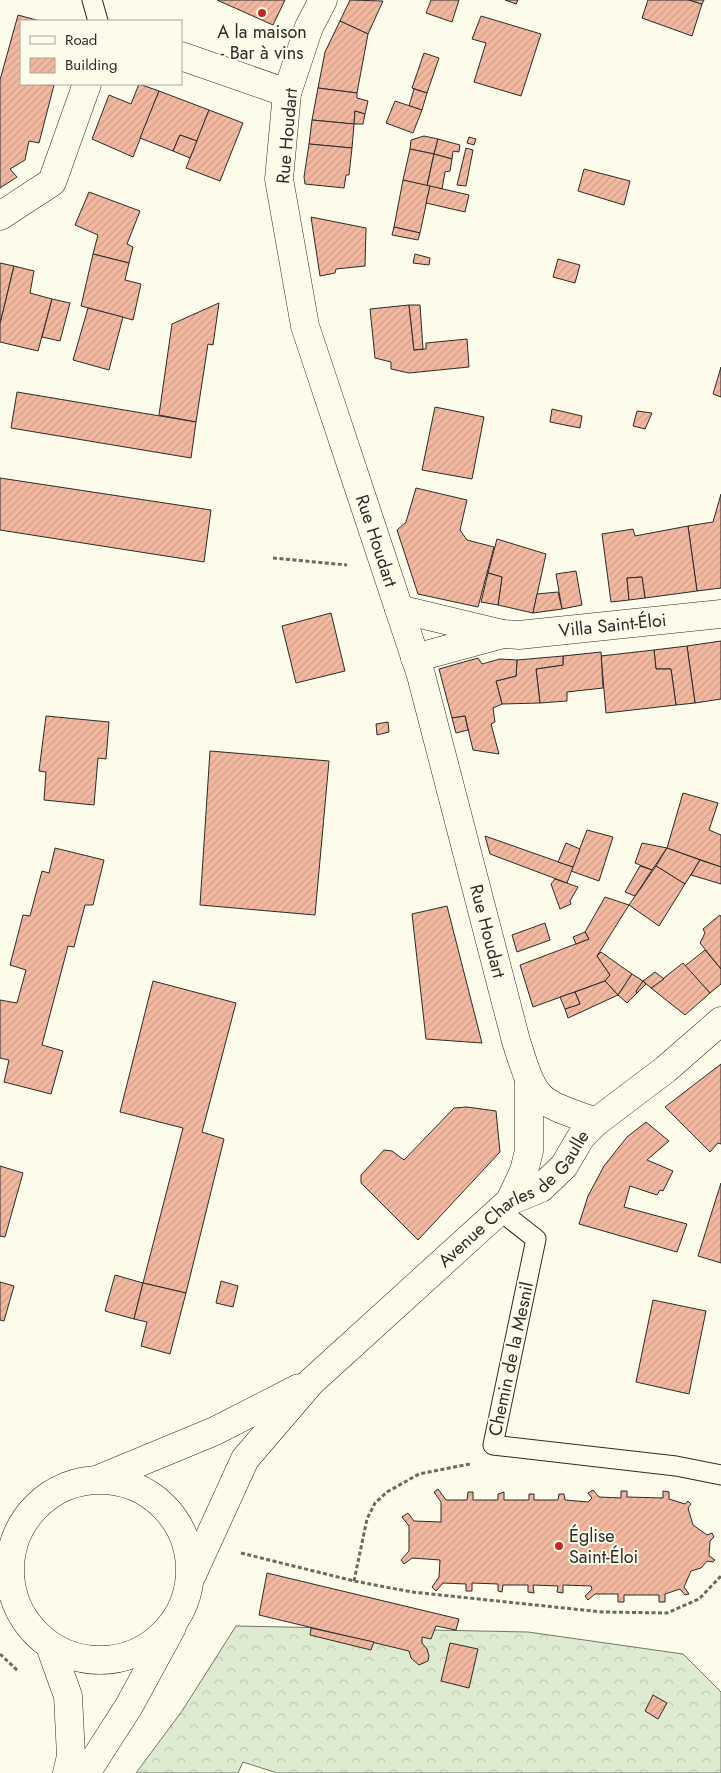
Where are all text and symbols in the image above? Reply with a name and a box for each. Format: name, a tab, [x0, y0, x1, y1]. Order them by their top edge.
marker: A la maison - Bar à vins	[256, 7, 268, 19]
place label: A la maison - Bar à vins	[217, 19, 307, 66]
legend	[20, 20, 182, 85]
text: Road	[65, 29, 97, 51]
text: Building	[65, 54, 117, 76]
street label: Rue Houdart	[270, 86, 304, 185]
street label: Rue Houdart	[349, 491, 404, 591]
street label: Villa Saint-Éloi	[557, 607, 668, 644]
street label: Rue Houdart	[463, 881, 512, 981]
street label: Avenue Charles de Gaulle	[432, 1123, 595, 1273]
street label: Chemin de la Mesnil	[482, 1279, 540, 1439]
place label: Église Saint-Éloi	[569, 1523, 638, 1570]
marker: Église Saint-Éloi	[553, 1540, 565, 1552]

